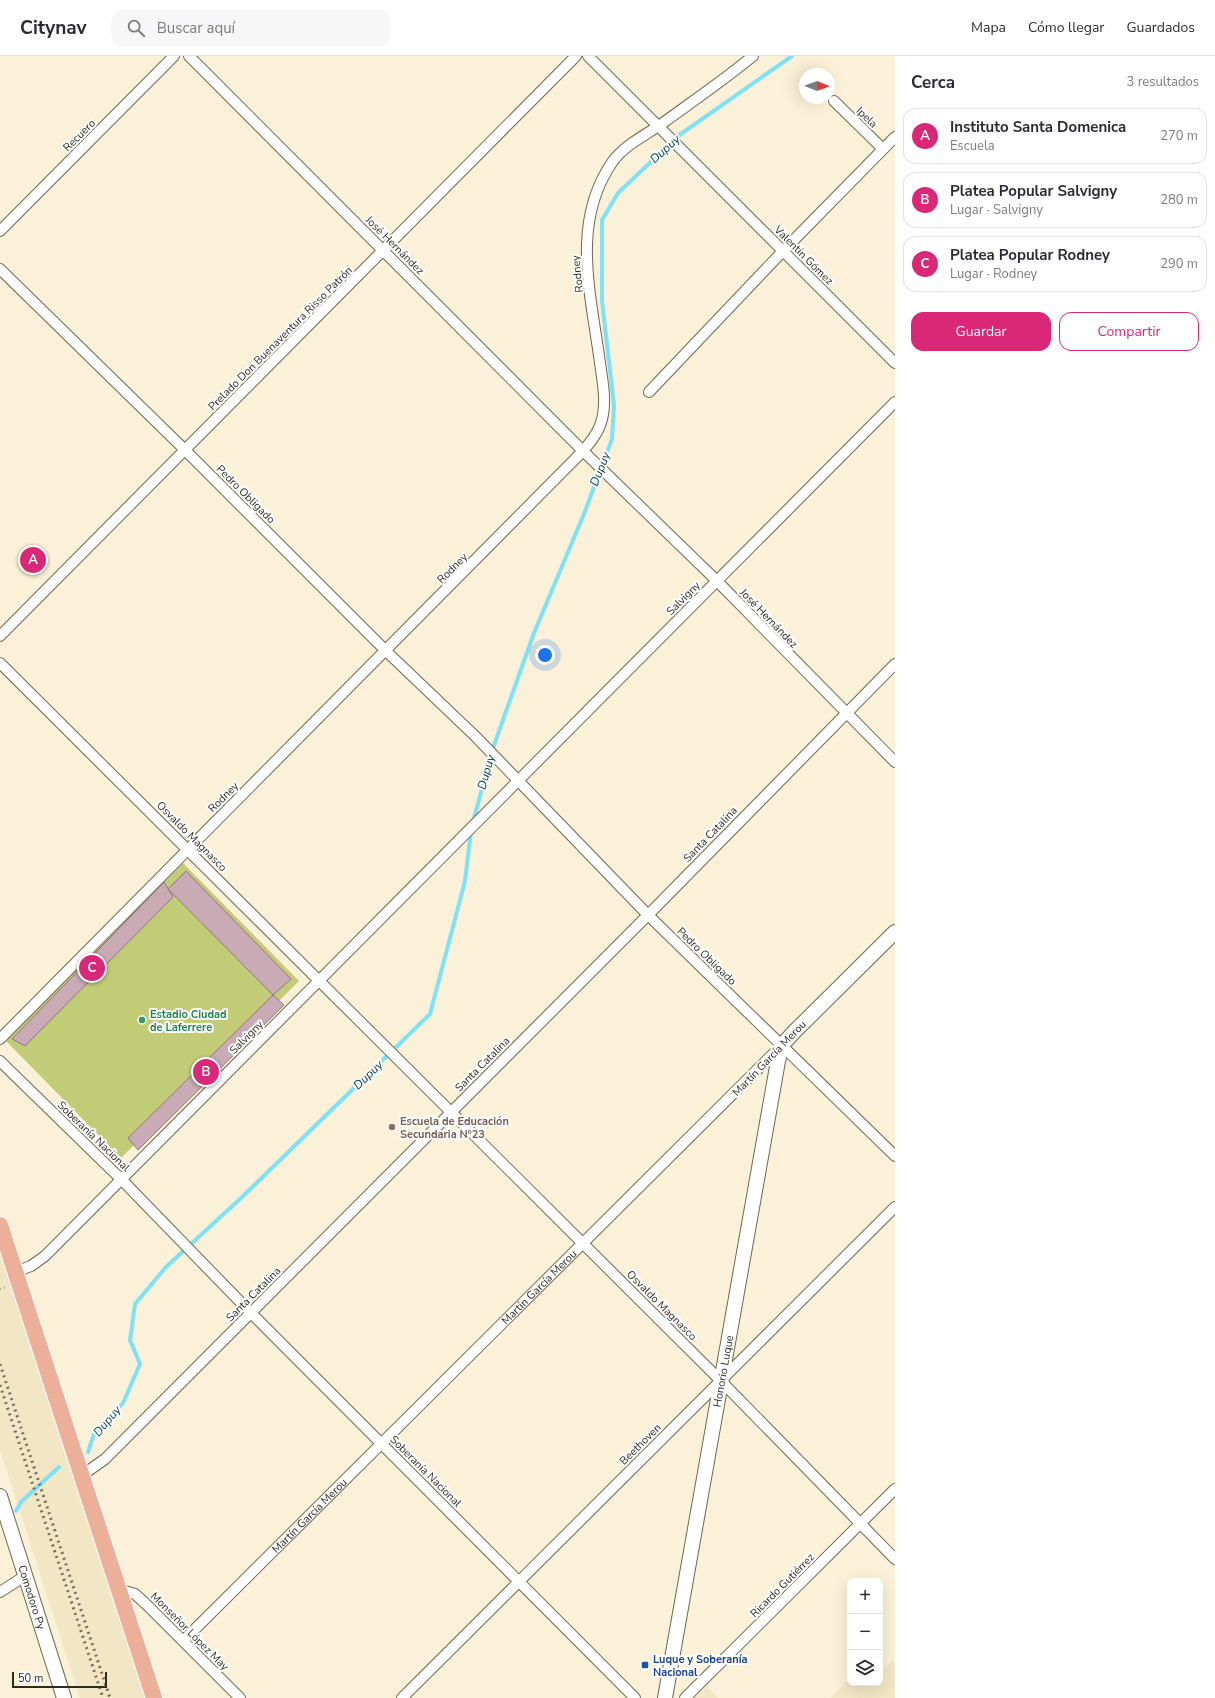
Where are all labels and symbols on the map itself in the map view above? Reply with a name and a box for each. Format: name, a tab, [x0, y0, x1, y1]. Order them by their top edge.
north arrow	[799, 68, 835, 104]
street label: Ipela	[853, 104, 881, 131]
street label: Recuero	[60, 116, 99, 155]
water label: Dupuy	[646, 131, 684, 167]
street label: José Hernández	[361, 212, 427, 278]
street label: Valentín Gómez	[770, 222, 837, 288]
street label: Rodney	[568, 254, 587, 293]
street label: Prelado Don Buenaventura Risso Patrón	[205, 263, 356, 414]
water label: Dupuy	[586, 449, 614, 488]
street label: Pedro Obligado	[213, 462, 278, 527]
pin: A	[20, 545, 46, 575]
street label: Rodney	[434, 550, 471, 587]
street label: Salvigny	[663, 578, 704, 619]
street label: José Hernández	[736, 585, 801, 651]
your location	[535, 645, 555, 665]
water label: Dupuy	[473, 752, 499, 791]
street label: Rodney	[205, 779, 242, 816]
street label: Osvaldo Magnasco	[153, 798, 230, 875]
street label: Santa Catalina	[680, 803, 741, 865]
street label: Pedro Obligado	[674, 924, 740, 989]
pin: C	[79, 953, 105, 983]
place label: Estadio Ciudad de Laferrere	[150, 1007, 227, 1035]
marker: Estadio Ciudad de Laferrere	[137, 1015, 147, 1025]
street label: Salvigny	[226, 1017, 267, 1058]
street label: Martín García Merou	[729, 1017, 810, 1100]
street label: Santa Catalina	[452, 1033, 513, 1095]
water label: Dupuy	[350, 1056, 387, 1093]
pin: B	[193, 1057, 219, 1087]
street label: Soberanía Nacional	[54, 1098, 134, 1175]
place label: Escuela de Educación Secundaria Nº23	[400, 1114, 509, 1142]
marker: Escuela de Educación Secundaria Nº23	[387, 1122, 397, 1132]
street label: Martín García Merou	[498, 1247, 580, 1328]
street label: Santa Catalina	[223, 1263, 284, 1325]
street label: Osvaldo Magnasco	[623, 1267, 700, 1344]
street label: Honorio Luque	[710, 1334, 737, 1408]
water label: Dupuy	[89, 1402, 125, 1440]
street label: Beethoven	[616, 1420, 664, 1468]
street label: Soberanía Nacional	[387, 1432, 465, 1511]
street label: Martín García Merou	[269, 1475, 350, 1557]
street label: Ricardo Gutiérrez	[747, 1550, 818, 1621]
street label: Comodoro Py	[14, 1563, 49, 1632]
street label: Monseñor López May	[147, 1589, 232, 1674]
place label: Luque y Soberanía Nacional	[653, 1652, 747, 1680]
marker: Luque y Soberanía Nacional	[640, 1660, 650, 1670]
scale bar	[12, 1670, 107, 1689]

